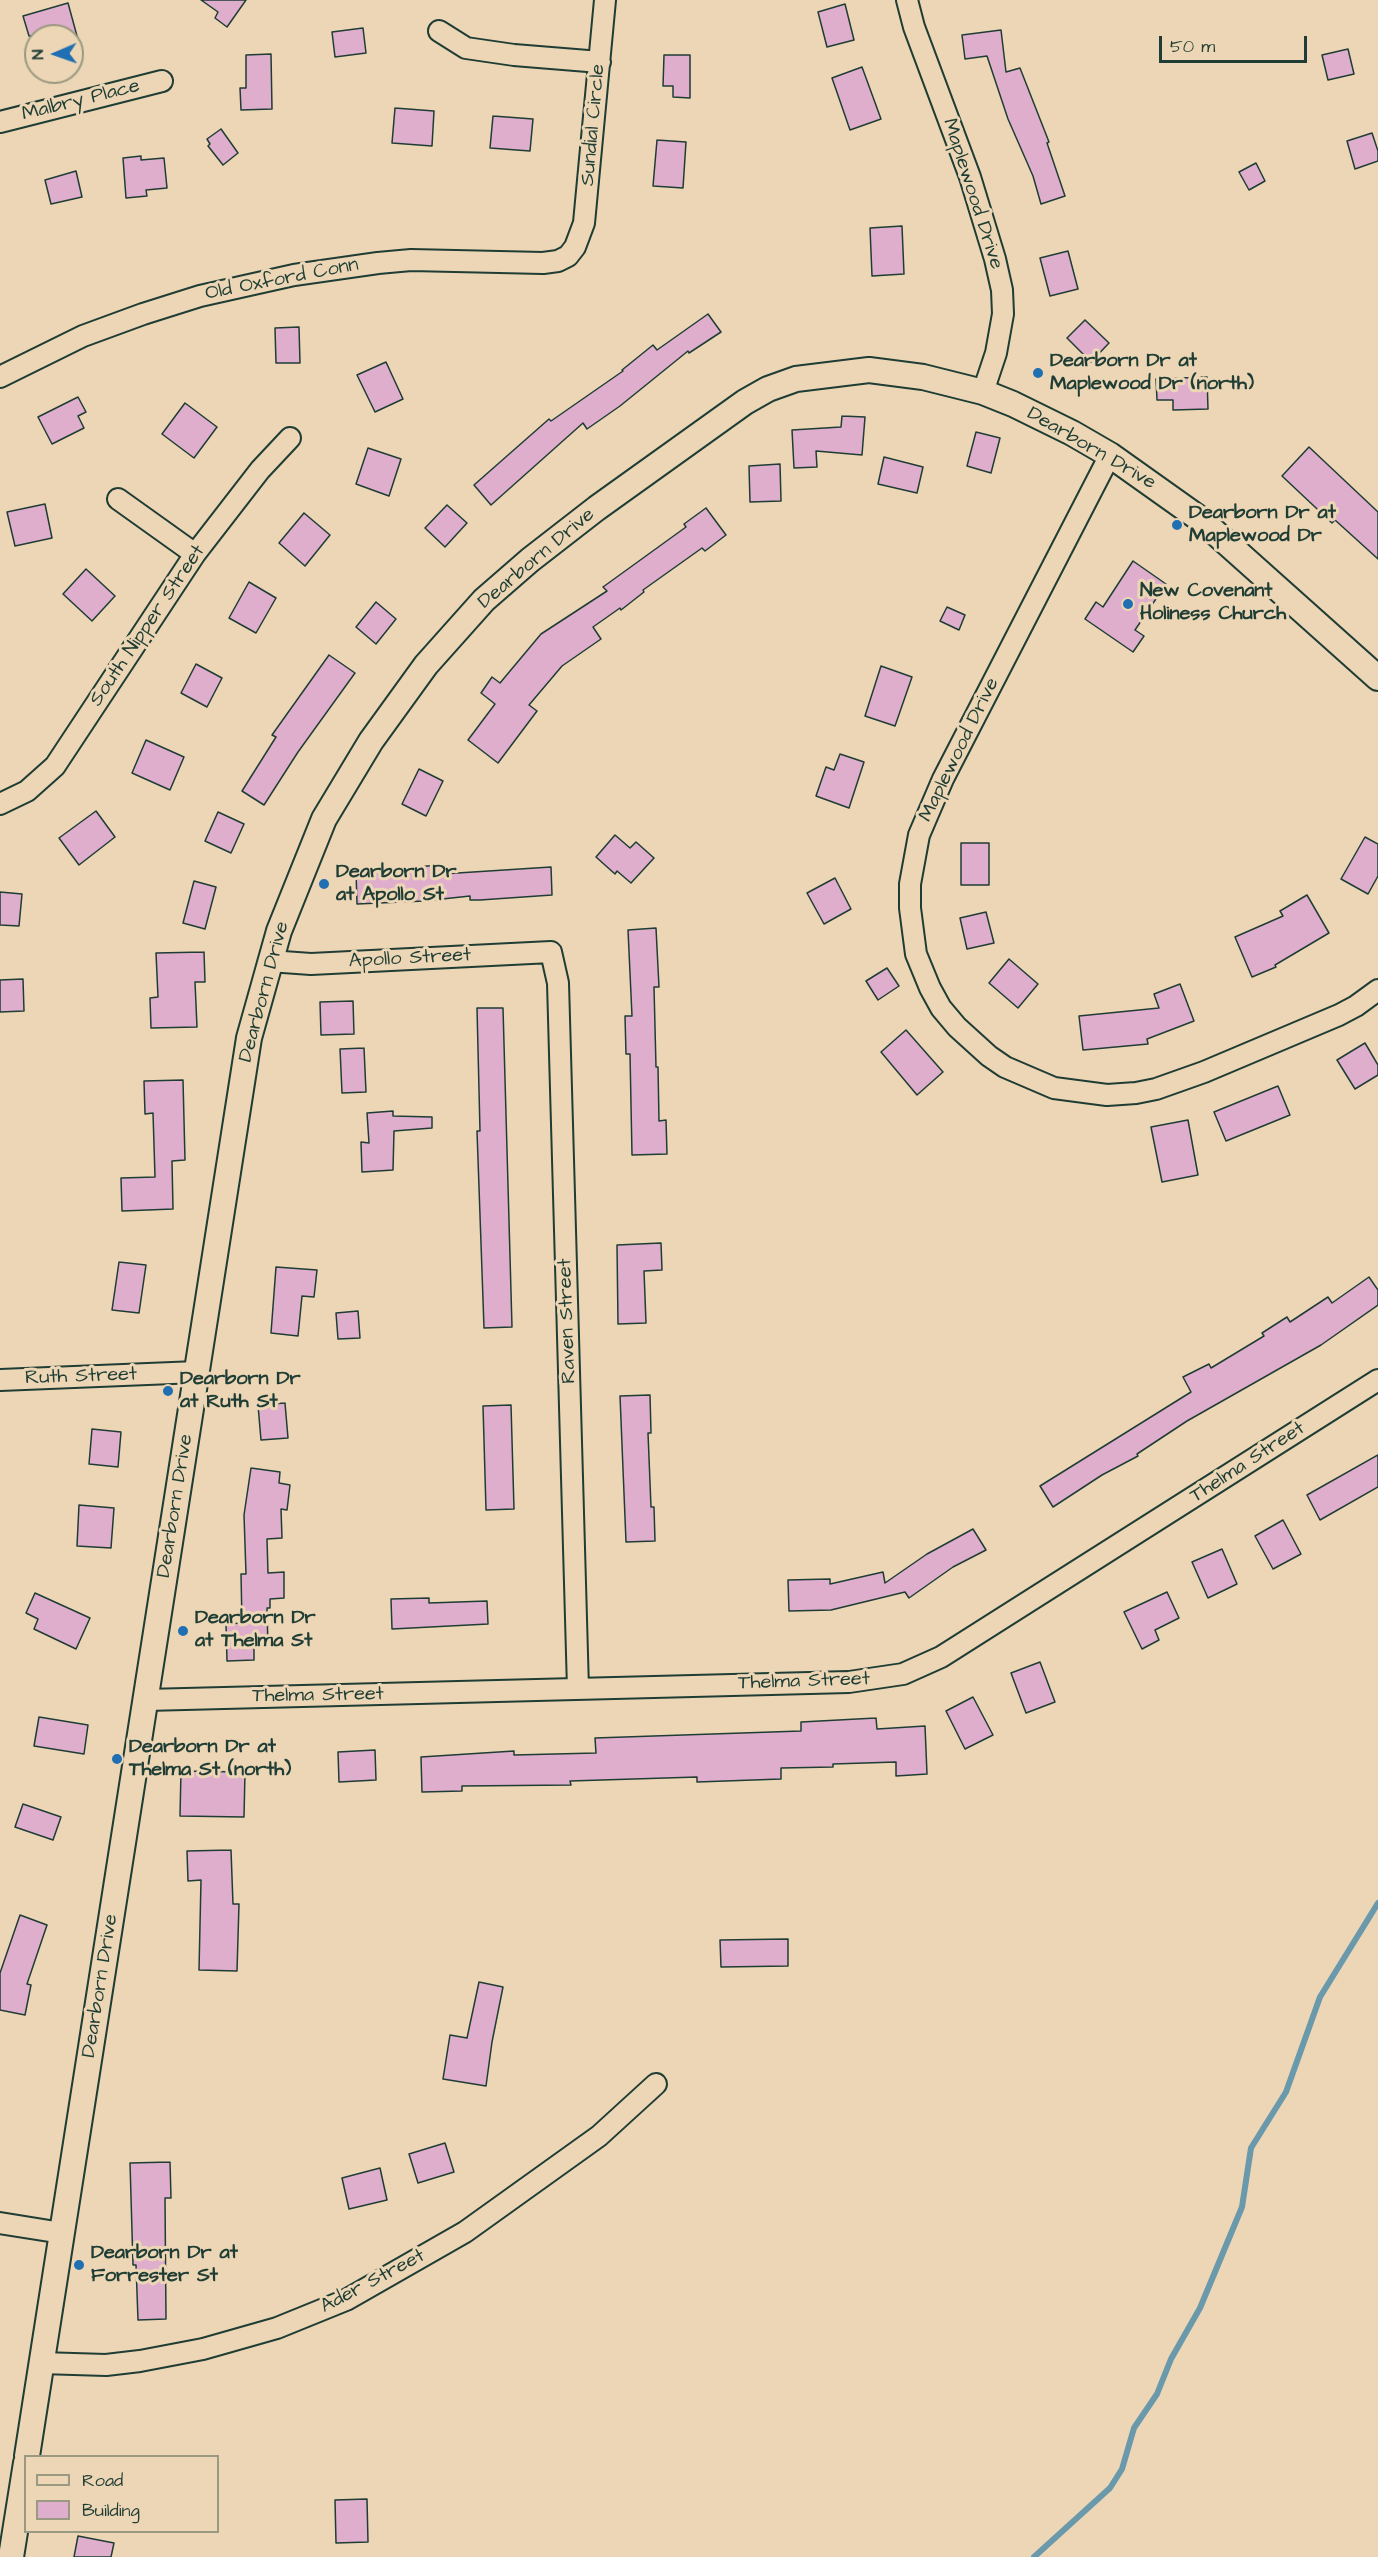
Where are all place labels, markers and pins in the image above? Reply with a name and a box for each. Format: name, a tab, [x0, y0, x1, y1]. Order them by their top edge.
place label: Dearborn Dr at Maplewood Dr (north)	[1050, 350, 1254, 397]
marker: Dearborn Dr at Maplewood Dr (north)	[1031, 366, 1045, 380]
place label: Dearborn Dr at Maplewood Dr	[1189, 502, 1336, 549]
marker: Dearborn Dr at Maplewood Dr	[1170, 518, 1184, 532]
place label: New Covenant Holiness Church	[1140, 580, 1286, 627]
marker: New Covenant Holiness Church	[1121, 597, 1135, 611]
place label: Dearborn Dr at Apollo St	[336, 861, 457, 908]
marker: Dearborn Dr at Apollo St	[317, 877, 331, 891]
place label: Dearborn Dr at Ruth St	[180, 1368, 301, 1415]
marker: Dearborn Dr at Ruth St	[161, 1384, 175, 1398]
place label: Dearborn Dr at Thelma St	[195, 1607, 316, 1654]
marker: Dearborn Dr at Thelma St	[176, 1624, 190, 1638]
place label: Dearborn Dr at Thelma St (north)	[129, 1736, 291, 1783]
marker: Dearborn Dr at Thelma St (north)	[110, 1752, 124, 1766]
place label: Dearborn Dr at Forrester St	[91, 2242, 238, 2289]
marker: Dearborn Dr at Forrester St	[72, 2258, 86, 2272]

